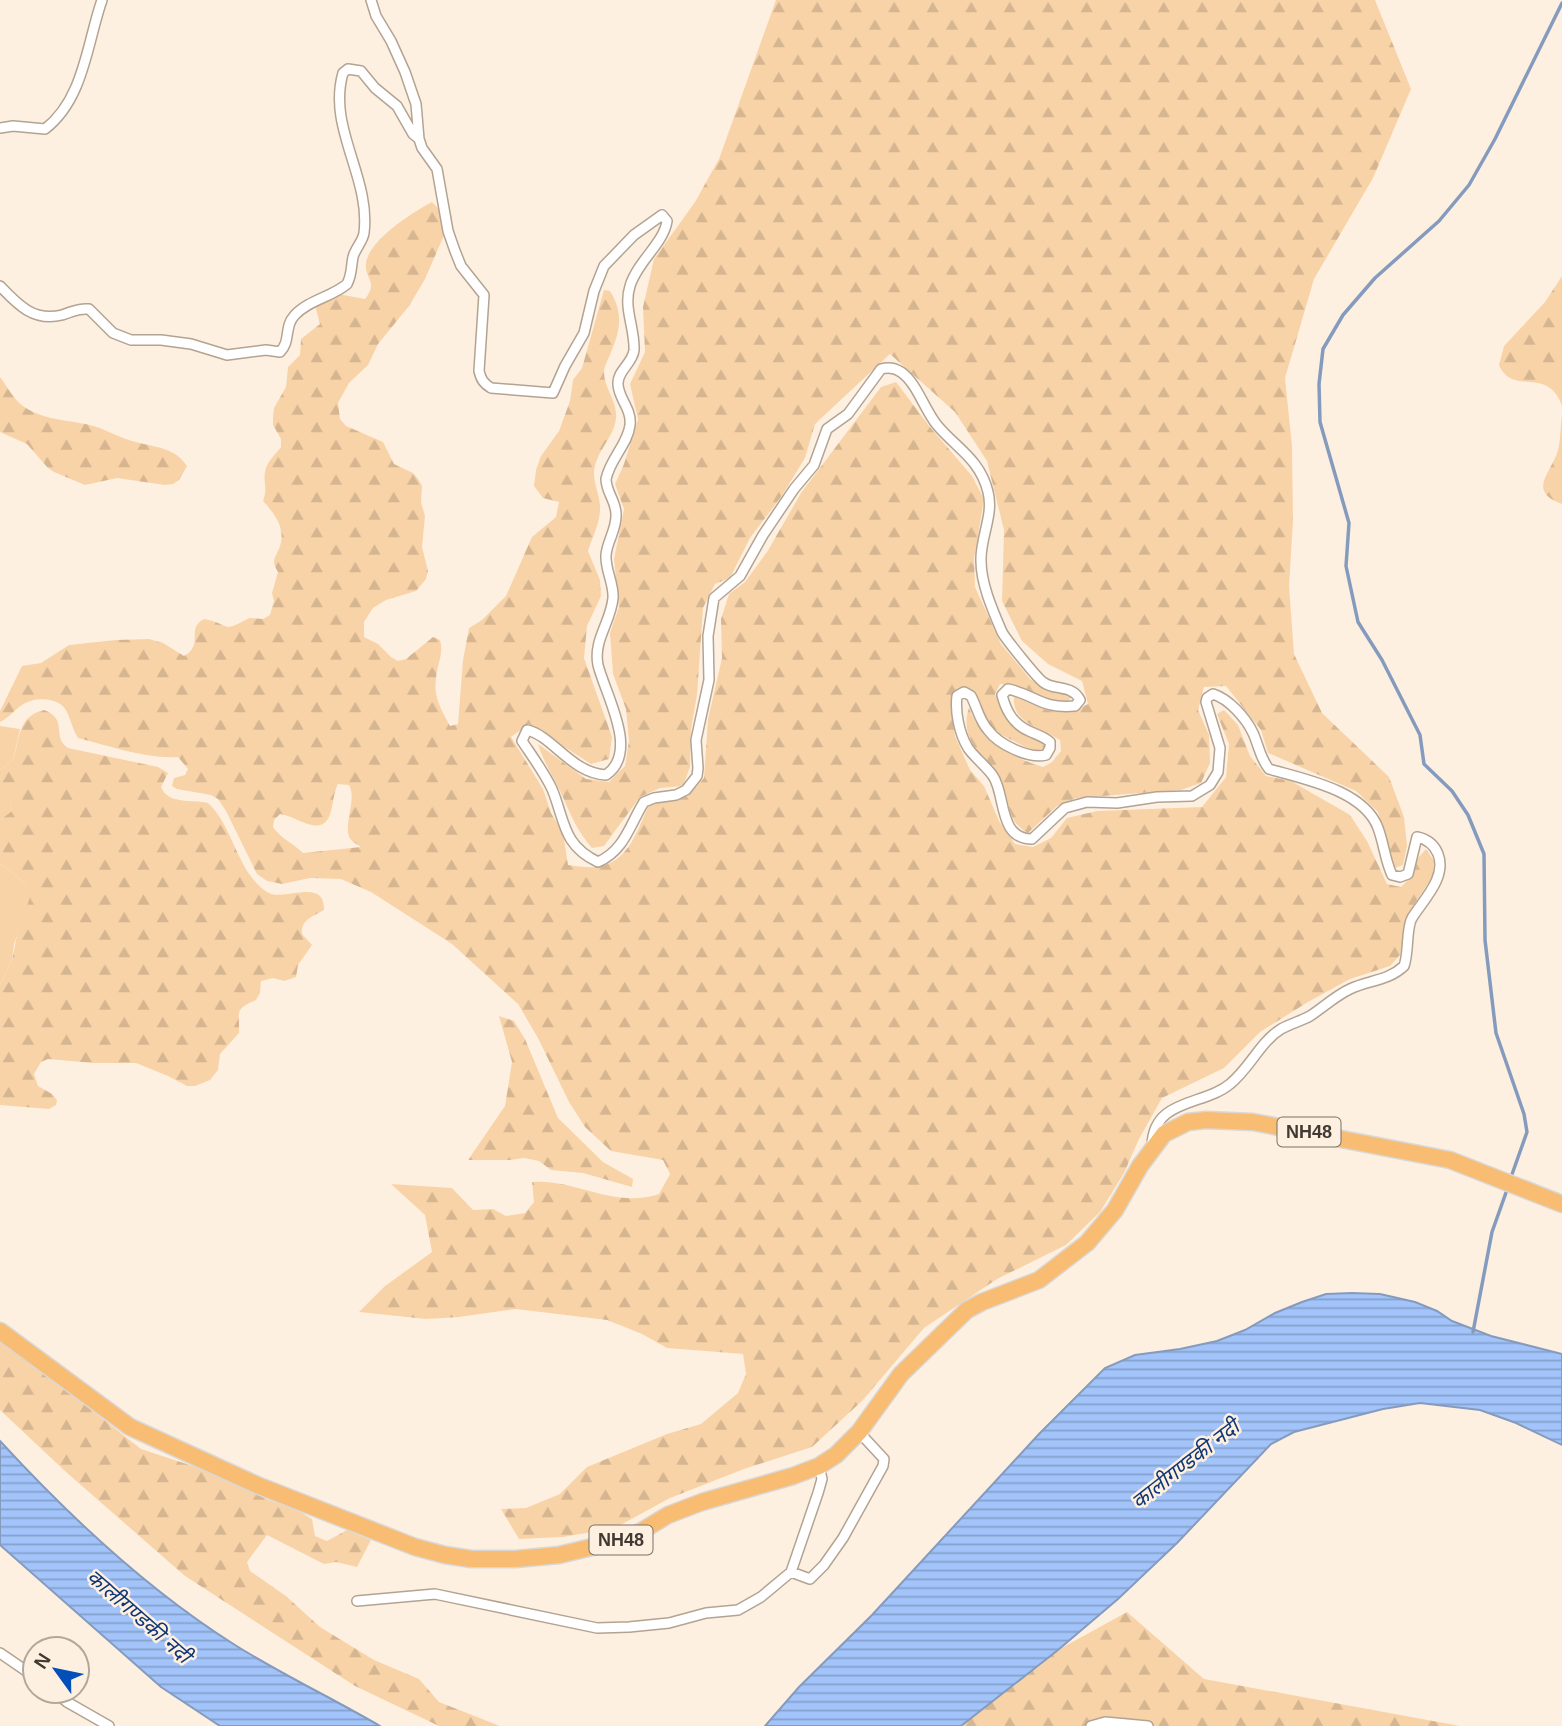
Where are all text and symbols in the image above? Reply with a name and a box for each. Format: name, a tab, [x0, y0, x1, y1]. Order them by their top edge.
road number: NH48	[1278, 1118, 1340, 1147]
water label: कालीगण्डकी नदी	[1127, 1413, 1246, 1513]
road number: NH48	[590, 1526, 652, 1554]
water label: कालीगण्डकी नदी	[82, 1565, 198, 1670]
north arrow	[21, 1635, 91, 1705]
text: N	[30, 1650, 55, 1672]

